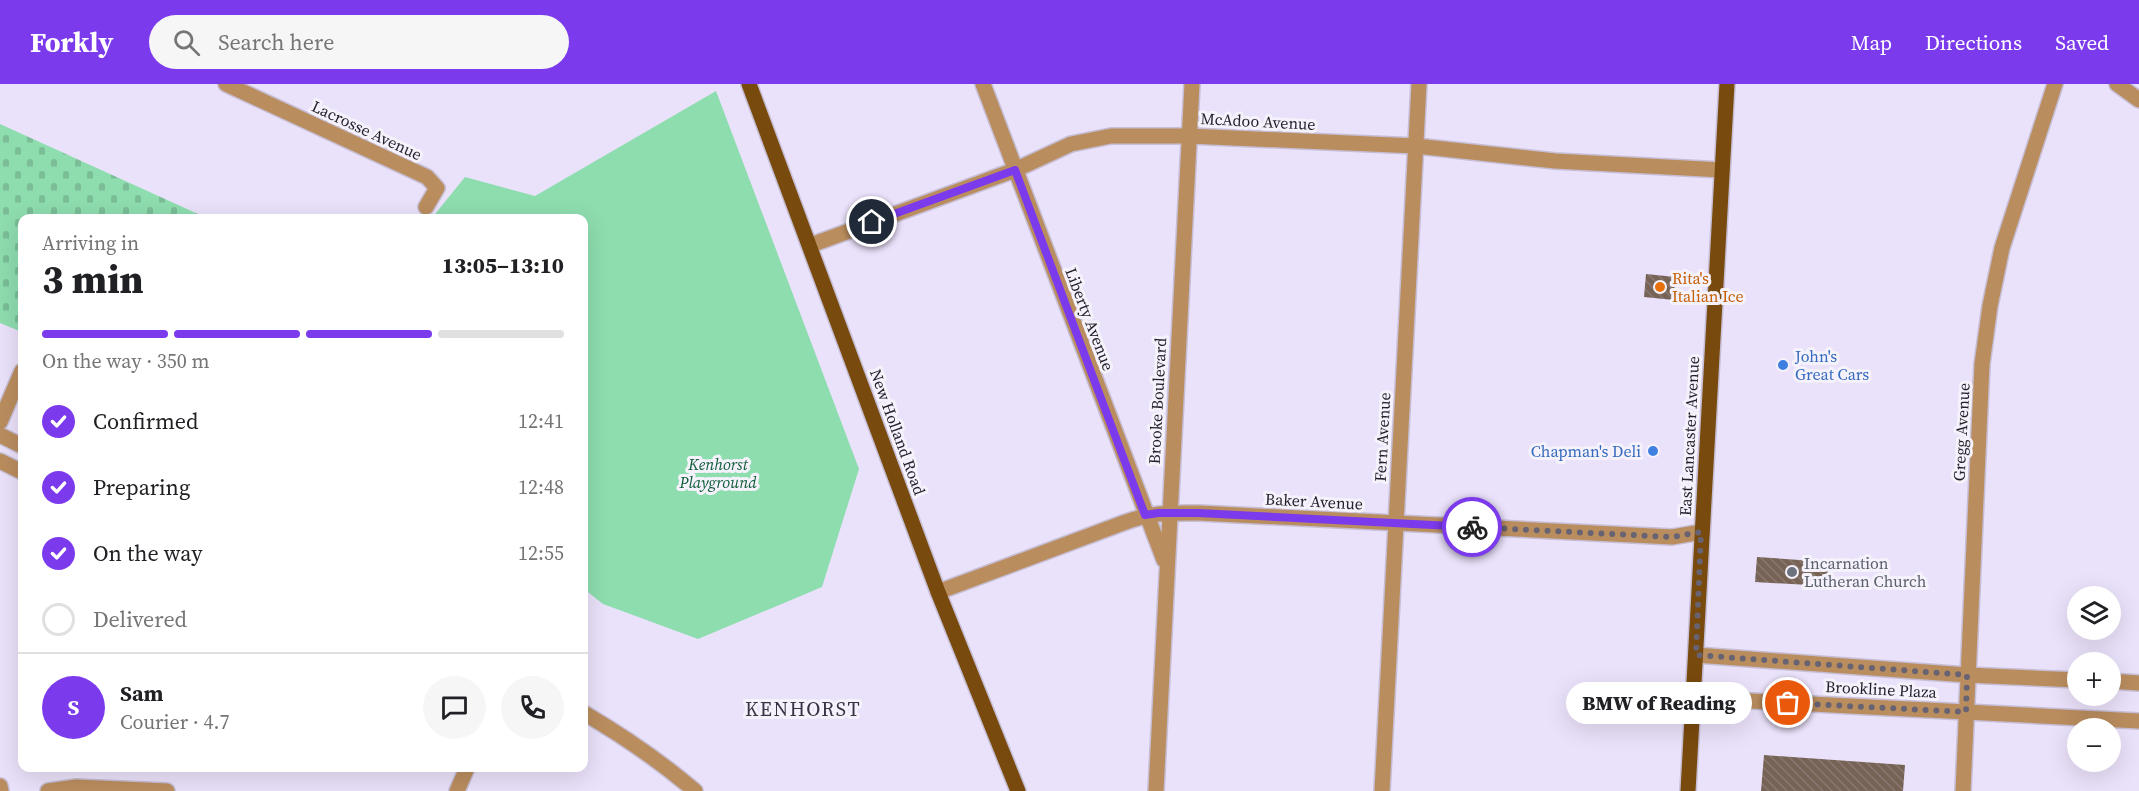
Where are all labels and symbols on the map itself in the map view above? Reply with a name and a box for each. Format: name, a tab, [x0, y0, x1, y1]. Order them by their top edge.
street label: Lacrosse Avenue	[308, 95, 426, 165]
street label: McAdoo Avenue	[1200, 107, 1316, 135]
pin	[846, 196, 897, 247]
street label: Liberty Avenue	[1060, 264, 1120, 374]
place label: Rita's Italian Ice	[1672, 267, 1744, 307]
marker: Rita's Italian Ice	[1653, 280, 1667, 294]
street label: Brooke Boulevard	[1143, 337, 1171, 465]
place label: John's Great Cars	[1794, 345, 1869, 385]
street label: East Lancaster Avenue	[1674, 355, 1704, 517]
marker: John's Great Cars	[1776, 358, 1790, 372]
street label: New Holland Road	[865, 366, 931, 498]
street label: Gregg Avenue	[1947, 382, 1975, 482]
street label: Fern Avenue	[1369, 392, 1395, 482]
place label: Chapman's Deli	[1531, 440, 1641, 462]
marker: Chapman's Deli	[1646, 444, 1660, 458]
park label: Kenhorst Playground	[678, 453, 757, 493]
street label: Baker Avenue	[1265, 487, 1363, 515]
courier	[1442, 497, 1502, 557]
place label: Incarnation Lutheran Church	[1804, 552, 1927, 592]
marker: Incarnation Lutheran Church	[1785, 565, 1799, 579]
street label: Brookline Plaza	[1825, 675, 1938, 703]
pin	[1762, 677, 1813, 728]
callout: BMW of Reading	[1566, 682, 1752, 724]
district label: KENHORST	[745, 695, 861, 723]

